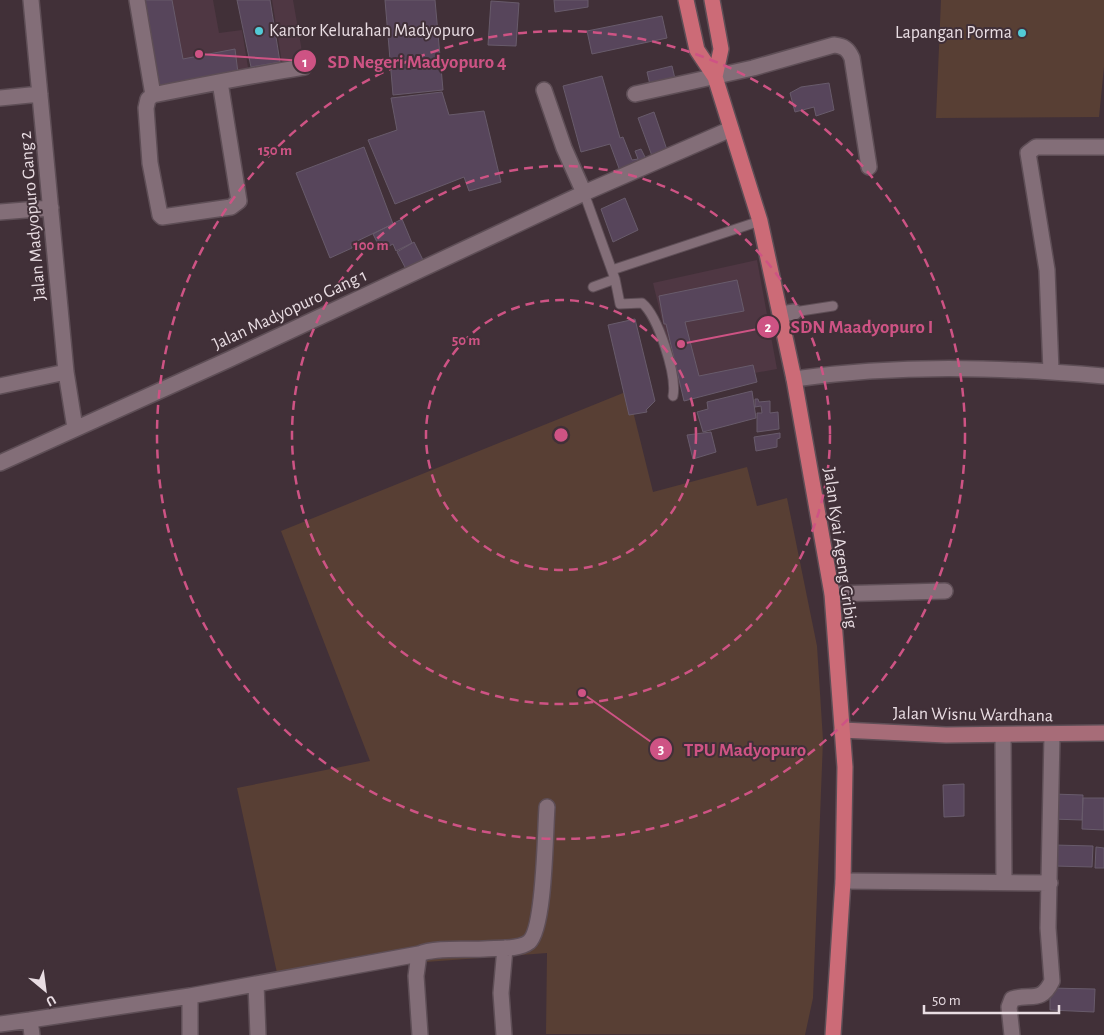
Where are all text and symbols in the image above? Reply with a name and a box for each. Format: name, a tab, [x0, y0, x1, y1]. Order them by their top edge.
place label: Kantor Kelurahan Madyopuro	[269, 22, 475, 40]
place label: Lapangan Porma	[895, 24, 1012, 42]
marker: Kantor Kelurahan Madyopuro	[253, 25, 265, 37]
marker: Lapangan Porma	[1016, 27, 1028, 39]
callout: SD Negeri Madyopuro 4	[292, 44, 516, 78]
text: SD Negeri Madyopuro 4	[327, 53, 507, 72]
text: 1	[302, 55, 308, 70]
street label: Jalan Madyopuro Gang 2	[17, 131, 49, 301]
text: 150 m	[258, 143, 292, 158]
text: 100 m	[353, 238, 389, 253]
street label: Jalan Madyopuro Gang 1	[210, 266, 370, 354]
callout: SDN Maadyopuro I	[755, 310, 943, 344]
text: SDN Maadyopuro I	[791, 318, 933, 337]
text: 2	[764, 320, 772, 335]
text: 50 m	[452, 333, 480, 348]
centre of rings	[552, 426, 570, 444]
street label: Jalan Kyai Ageng Gribig	[820, 466, 860, 630]
street label: Jalan Wisnu Wardhana	[893, 705, 1053, 725]
callout: TPU Madyopuro	[648, 732, 816, 766]
text: TPU Madyopuro	[684, 741, 806, 760]
text: 3	[658, 742, 664, 757]
north arrow	[20, 965, 70, 1015]
scale bar	[924, 982, 1059, 1014]
text: U	[43, 992, 58, 1009]
text: 50 m	[932, 993, 961, 1008]

